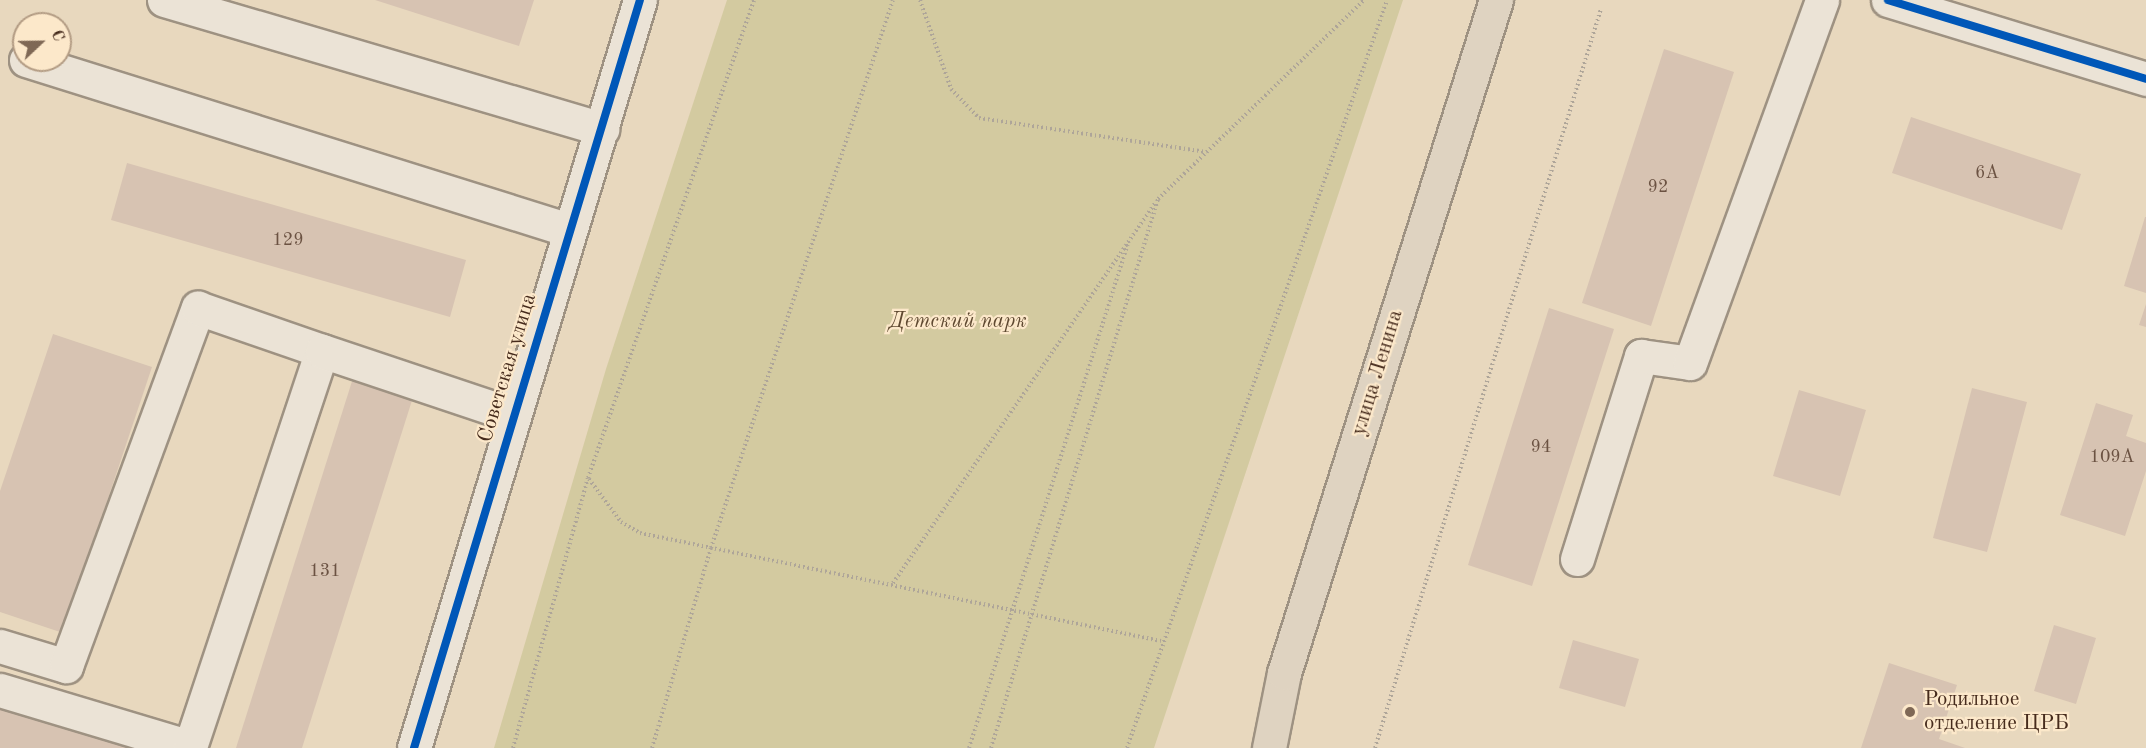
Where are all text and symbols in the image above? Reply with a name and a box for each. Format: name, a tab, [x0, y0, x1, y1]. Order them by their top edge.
north arrow	[12, 12, 72, 72]
text: С	[47, 28, 66, 44]
house number: 6А	[1975, 162, 1999, 184]
house number: 92	[1648, 176, 1668, 198]
house number: 129	[272, 229, 304, 251]
street label: Советская улица	[473, 290, 543, 446]
street label: улица Ленина	[1347, 307, 1409, 439]
park label: Детский парк	[889, 309, 1027, 335]
house number: 94	[1531, 436, 1551, 458]
house number: 109А	[2089, 446, 2135, 468]
house number: 131	[309, 560, 341, 582]
place label: Родильное отделение ЦРБ	[1924, 687, 2069, 737]
marker: Родильное отделение ЦРБ	[1901, 703, 1919, 721]

